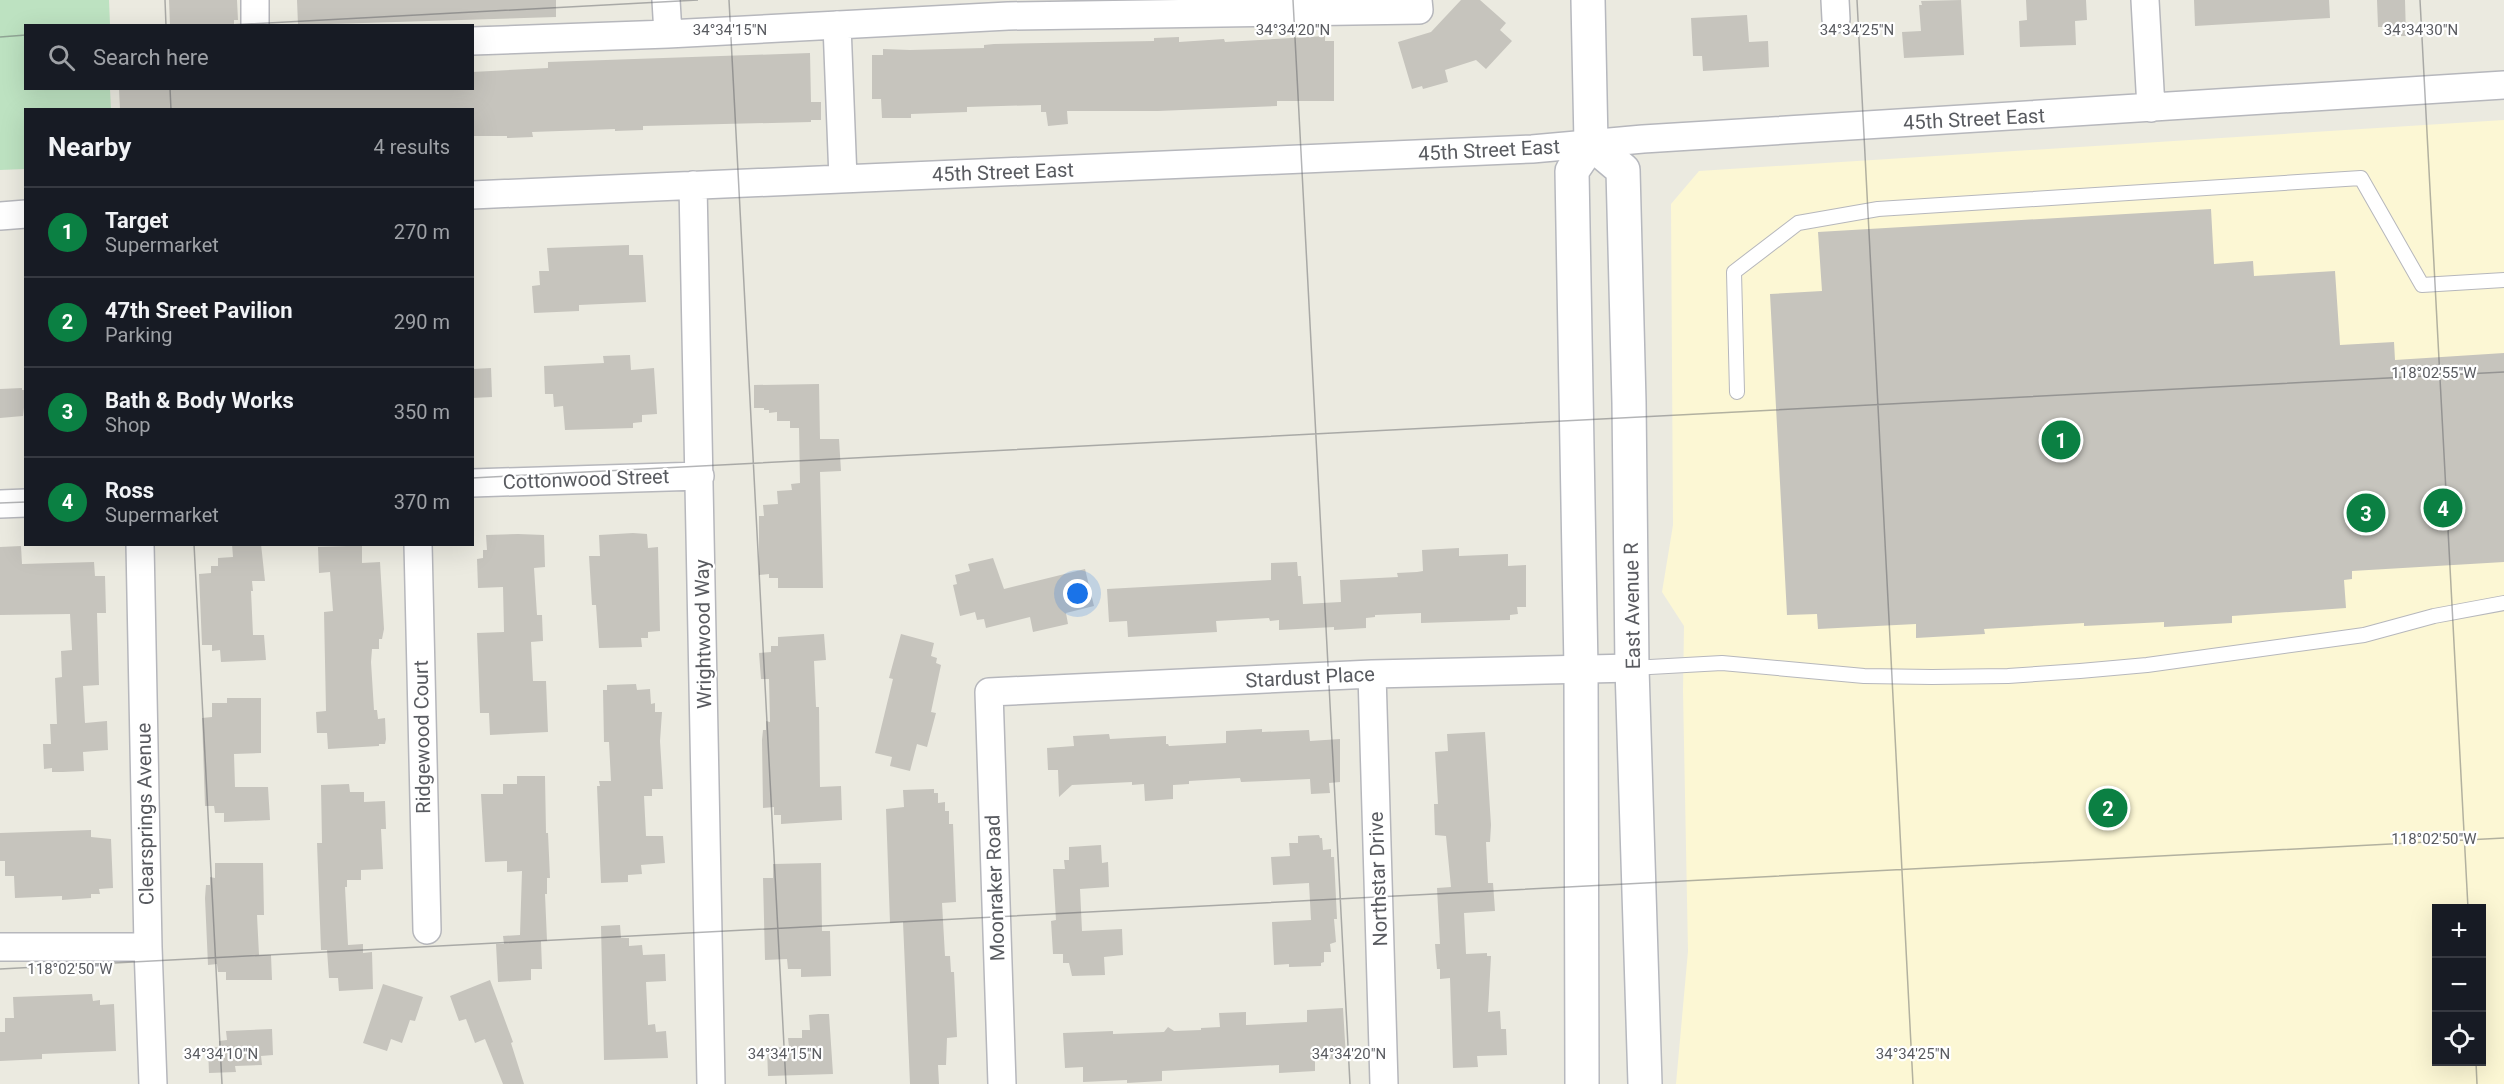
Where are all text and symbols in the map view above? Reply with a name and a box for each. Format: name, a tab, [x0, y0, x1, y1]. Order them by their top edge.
text: 34°34'15"N	[693, 21, 767, 39]
text: 34°34'20"N	[1256, 21, 1330, 39]
text: 34°34'25"N	[1820, 21, 1894, 39]
text: 34°34'30"N	[2384, 21, 2458, 39]
search box	[24, 24, 474, 90]
icon: search	[45, 41, 78, 74]
text: Search here	[93, 45, 209, 70]
street label: 45th Street East	[1903, 103, 2045, 135]
text: Nearby	[48, 132, 131, 162]
street label: 45th Street East	[1418, 134, 1560, 166]
text: 4 results	[374, 135, 450, 159]
street label: 45th Street East	[932, 158, 1074, 186]
text: Target	[105, 208, 169, 233]
text: 1	[62, 220, 73, 244]
text: 270 m	[394, 220, 450, 244]
text: Supermarket	[105, 233, 219, 257]
text: 47th Sreet Pavilion	[105, 298, 293, 323]
text: 2	[62, 310, 73, 334]
text: 290 m	[394, 310, 450, 334]
text: Parking	[105, 323, 172, 347]
text: 118°02'55"W	[2391, 364, 2477, 382]
text: Bath & Body Works	[105, 388, 294, 413]
text: 3	[62, 400, 73, 424]
text: 350 m	[394, 400, 450, 424]
text: Shop	[105, 413, 151, 437]
pin: 1	[2042, 418, 2080, 462]
street label: Cottonwood Street	[502, 464, 670, 494]
text: Ross	[105, 478, 154, 503]
pin: 4	[2424, 486, 2462, 530]
text: 4	[62, 490, 73, 514]
text: 370 m	[394, 490, 450, 514]
pin: 3	[2346, 490, 2386, 536]
text: Supermarket	[105, 503, 219, 527]
street label: East Avenue R	[1619, 542, 1645, 670]
street label: Wrightwood Way	[690, 558, 716, 709]
your location	[1063, 579, 1092, 608]
street label: Ridgewood Court	[409, 660, 435, 814]
street label: Stardust Place	[1245, 662, 1375, 692]
street label: Clearsprings Avenue	[131, 723, 159, 905]
pin: 2	[2088, 786, 2128, 830]
street label: Northstar Drive	[1364, 811, 1392, 947]
street label: Moonraker Road	[980, 814, 1010, 962]
text: 118°02'50"W	[2391, 830, 2477, 848]
map controls	[2432, 904, 2486, 1066]
button: +	[2432, 904, 2486, 958]
button: −	[2432, 958, 2486, 1012]
text: 118°02'50"W	[27, 960, 113, 978]
button: locate	[2432, 1012, 2486, 1066]
text: 34°34'10"N	[184, 1045, 258, 1063]
text: 34°34'15"N	[748, 1045, 822, 1063]
text: 34°34'20"N	[1312, 1045, 1386, 1063]
text: 34°34'25"N	[1876, 1045, 1950, 1063]

